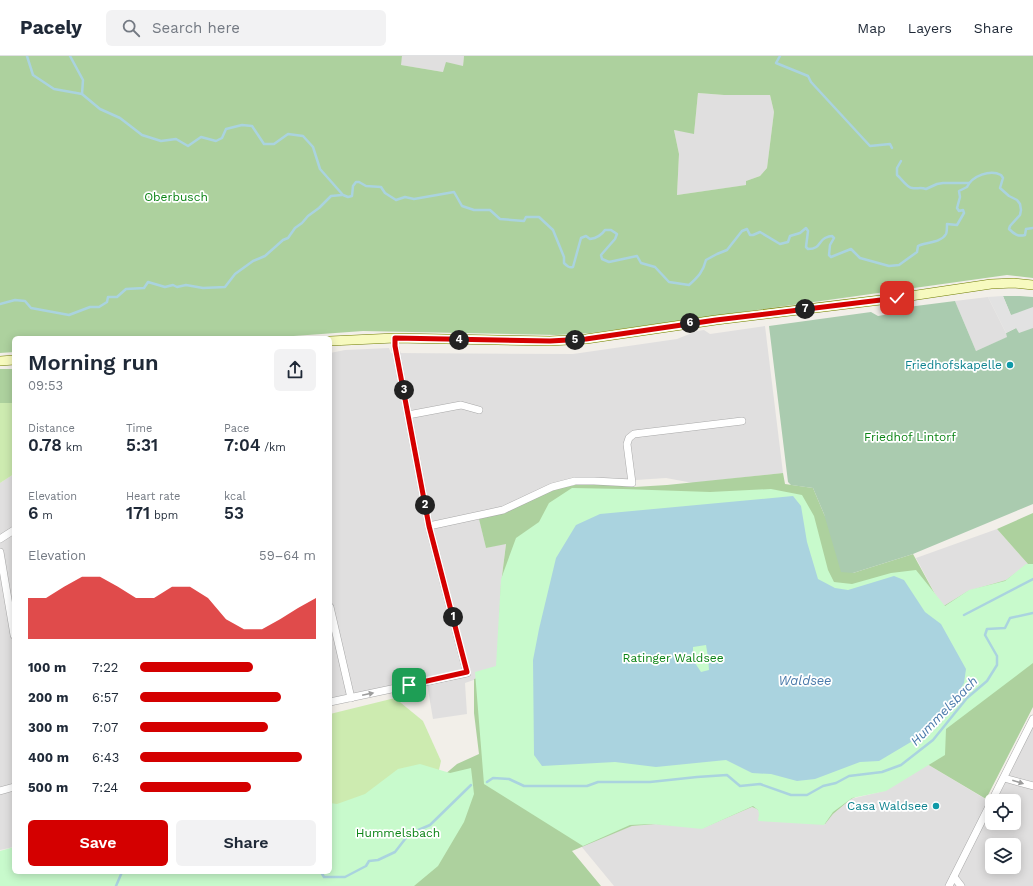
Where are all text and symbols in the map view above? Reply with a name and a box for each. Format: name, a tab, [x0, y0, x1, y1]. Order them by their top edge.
search box	[106, 10, 386, 46]
text: Pacely	[20, 16, 82, 39]
icon: search	[120, 17, 142, 39]
text: Search here	[152, 19, 240, 37]
text: Map	[857, 20, 886, 36]
text: Layers	[908, 20, 952, 36]
text: Share	[974, 20, 1013, 36]
park label: Oberbusch	[144, 190, 208, 204]
pin	[880, 281, 914, 315]
icon: check	[886, 287, 908, 309]
pin: 7	[795, 299, 815, 319]
text: 7	[802, 302, 808, 315]
pin: 6	[680, 313, 700, 333]
text: 6	[687, 316, 693, 329]
pin: 4	[449, 330, 469, 350]
pin: 5	[565, 330, 585, 350]
text: 4	[455, 333, 463, 346]
text: 5	[572, 333, 578, 346]
button: share	[274, 349, 316, 391]
text: Morning run	[28, 350, 159, 375]
place label: Friedhofskapelle	[905, 358, 1002, 372]
marker: Friedhofskapelle	[1005, 360, 1015, 370]
text: 09:53	[28, 378, 63, 393]
pin: 3	[394, 380, 414, 400]
text: 3	[401, 383, 407, 396]
text: Distance	[28, 422, 75, 435]
text: Time	[126, 422, 152, 435]
text: Pace	[224, 422, 249, 435]
park label: Friedhof Lintorf	[864, 430, 956, 444]
text: 0.78	[28, 435, 62, 455]
text: 5:31	[126, 435, 158, 455]
text: 7:04	[224, 435, 261, 455]
text: km	[62, 441, 82, 454]
text: /km	[261, 441, 286, 454]
text: Elevation	[28, 490, 77, 503]
text: Heart rate	[126, 490, 180, 503]
text: kcal	[224, 490, 246, 503]
pin: 2	[415, 495, 435, 515]
text: 2	[422, 498, 428, 511]
text: 6	[28, 503, 38, 523]
text: 171	[126, 503, 150, 523]
text: 53	[224, 503, 244, 523]
text: m	[38, 509, 53, 522]
text: bpm	[150, 509, 178, 522]
text: Elevation	[28, 548, 86, 563]
text: 59–64 m	[259, 548, 316, 563]
pin: 1	[443, 607, 463, 627]
text: 1	[451, 610, 455, 623]
park label: Ratinger Waldsee	[622, 651, 724, 665]
text: 100 m	[28, 660, 66, 675]
text: 7:22	[92, 660, 118, 675]
pin	[392, 668, 426, 702]
water label: Waldsee	[779, 673, 832, 688]
water label: Hummelsbach	[907, 673, 981, 749]
icon: arrive	[398, 674, 420, 696]
text: 200 m	[28, 690, 68, 705]
text: 6:57	[92, 690, 119, 705]
one-way arrow	[362, 691, 374, 697]
text: 300 m	[28, 720, 68, 735]
text: 7:07	[92, 720, 118, 735]
text: 400 m	[28, 750, 69, 765]
text: 6:43	[92, 750, 119, 765]
one-way arrow	[1013, 779, 1025, 785]
text: 500 m	[28, 780, 68, 795]
text: 7:24	[92, 780, 118, 795]
map controls	[985, 794, 1021, 874]
button: locate	[985, 794, 1021, 830]
place label: Casa Waldsee	[847, 799, 928, 813]
marker: Casa Waldsee	[931, 801, 941, 811]
button: Save	[28, 820, 168, 866]
button: Share	[176, 820, 316, 866]
park label: Hummelsbach	[356, 826, 440, 840]
button: layers	[985, 838, 1021, 874]

